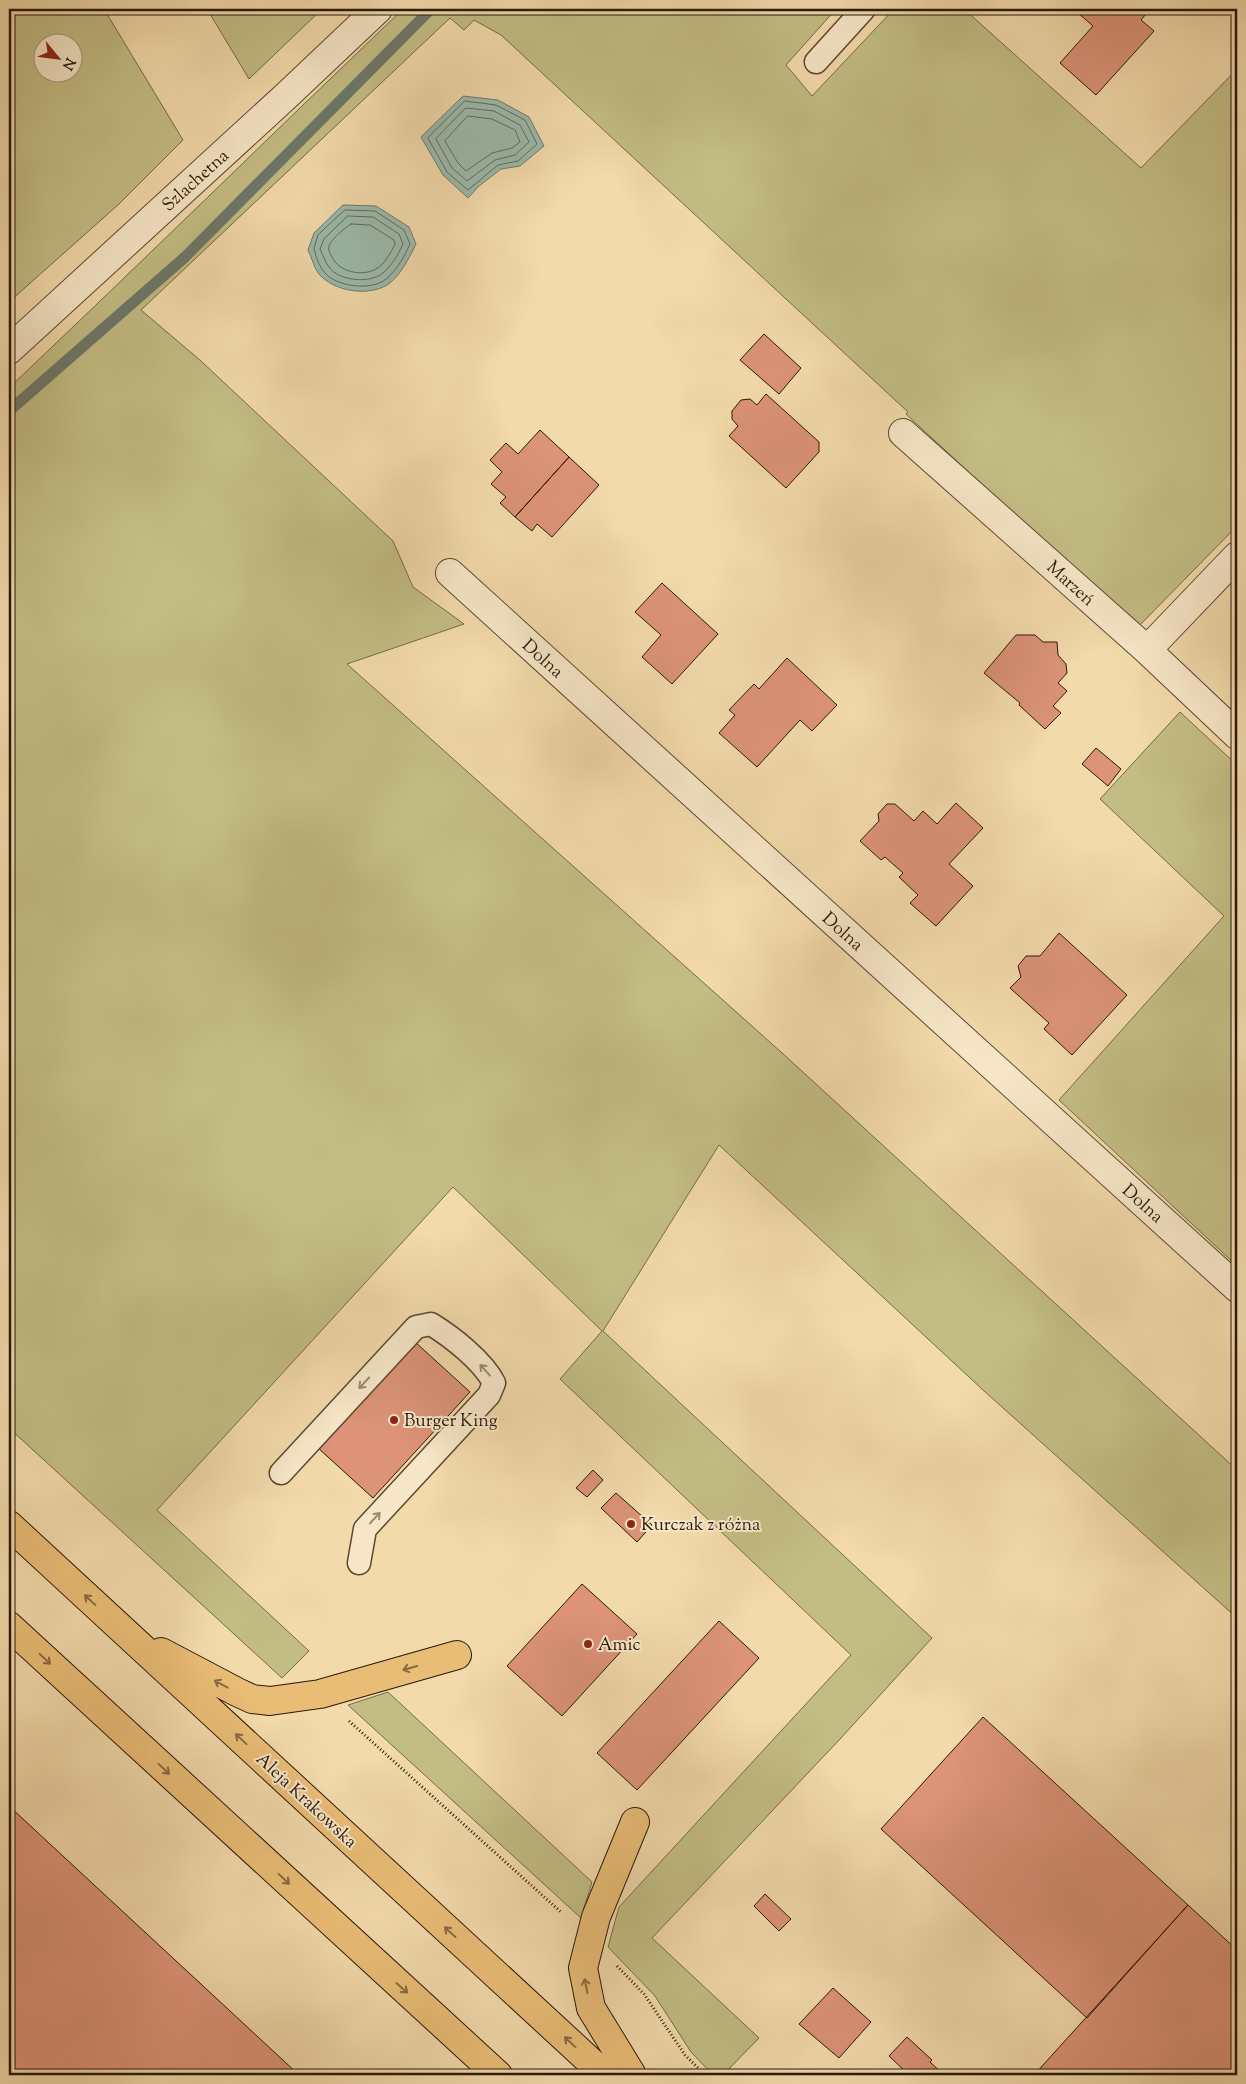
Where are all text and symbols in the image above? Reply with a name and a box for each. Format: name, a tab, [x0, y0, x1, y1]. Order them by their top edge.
north arrow	[32, 32, 82, 82]
text: N	[56, 54, 79, 73]
street label: Szlachetna	[157, 144, 236, 219]
street label: Marzeń	[1040, 556, 1100, 614]
street label: Dolna	[515, 634, 568, 685]
street label: Dolna	[815, 907, 868, 958]
street label: Dolna	[1115, 1179, 1168, 1230]
one-way arrow	[479, 1363, 490, 1376]
one-way arrow	[358, 1376, 370, 1389]
place label: Burger King	[404, 1409, 498, 1435]
marker: Burger King	[388, 1414, 400, 1426]
one-way arrow	[369, 1512, 381, 1525]
place label: Kurczak z różna	[641, 1513, 760, 1539]
marker: Kurczak z różna	[625, 1518, 637, 1530]
one-way arrow	[84, 1594, 97, 1606]
place label: Amic	[598, 1633, 641, 1659]
marker: Amic	[582, 1638, 594, 1650]
one-way arrow	[38, 1653, 51, 1665]
one-way arrow	[403, 1664, 419, 1673]
one-way arrow	[213, 1679, 228, 1689]
one-way arrow	[234, 1733, 247, 1745]
street label: Aleja Krakowska	[249, 1748, 362, 1855]
one-way arrow	[158, 1763, 171, 1775]
one-way arrow	[277, 1873, 290, 1885]
one-way arrow	[444, 1926, 457, 1938]
one-way arrow	[581, 1979, 591, 1995]
one-way arrow	[396, 1982, 409, 1994]
one-way arrow	[563, 2036, 576, 2048]

